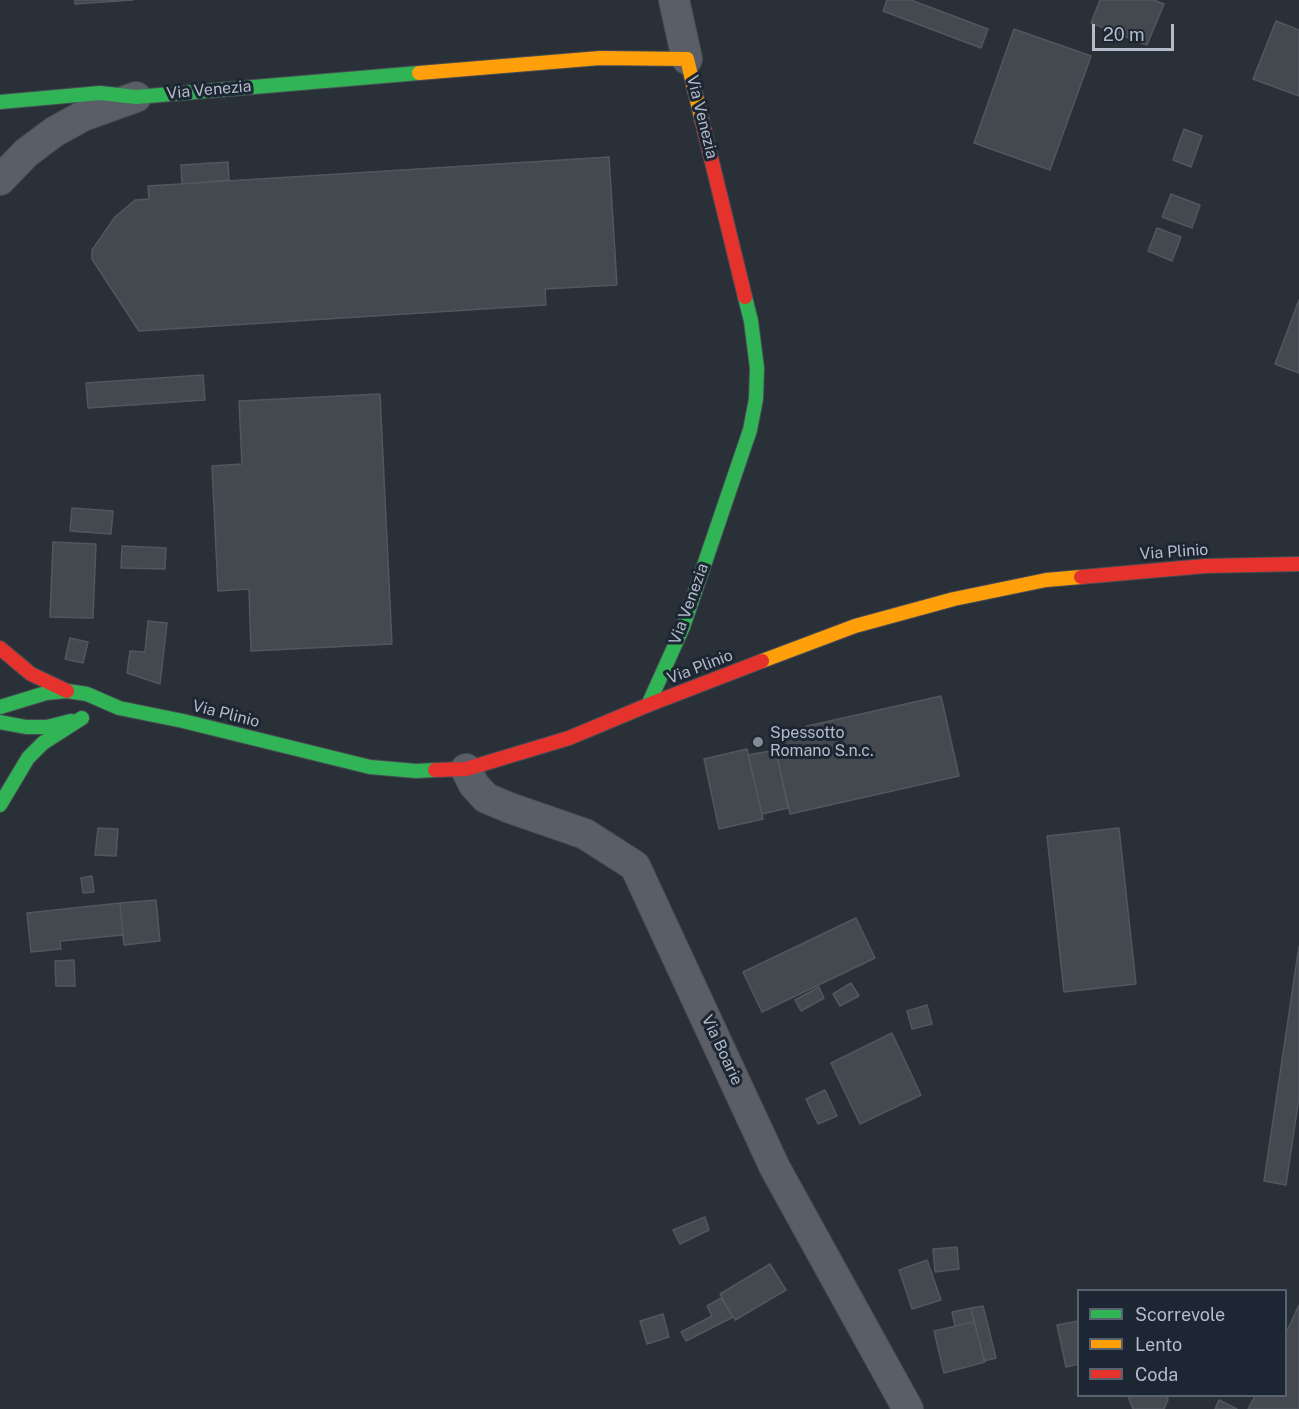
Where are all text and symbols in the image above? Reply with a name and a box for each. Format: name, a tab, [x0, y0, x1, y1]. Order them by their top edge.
scale bar	[1095, 12, 1178, 50]
text: 20 m	[1103, 24, 1145, 45]
street label: Via Venezia	[682, 73, 722, 161]
street label: Via Venezia	[166, 77, 252, 103]
street label: Via Plinio	[1139, 540, 1209, 564]
street label: Via Venezia	[665, 561, 713, 647]
street label: Via Plinio	[664, 646, 736, 688]
street label: Via Plinio	[190, 696, 262, 732]
place label: Spessotto Romano S.n.c.	[770, 723, 874, 761]
marker: Spessotto Romano S.n.c.	[751, 735, 765, 749]
street label: Via Boarie	[697, 1012, 747, 1088]
legend	[1077, 1289, 1287, 1397]
text: Scorrevole	[1135, 1304, 1225, 1325]
text: Lento	[1135, 1334, 1182, 1355]
text: Coda	[1135, 1364, 1178, 1385]

